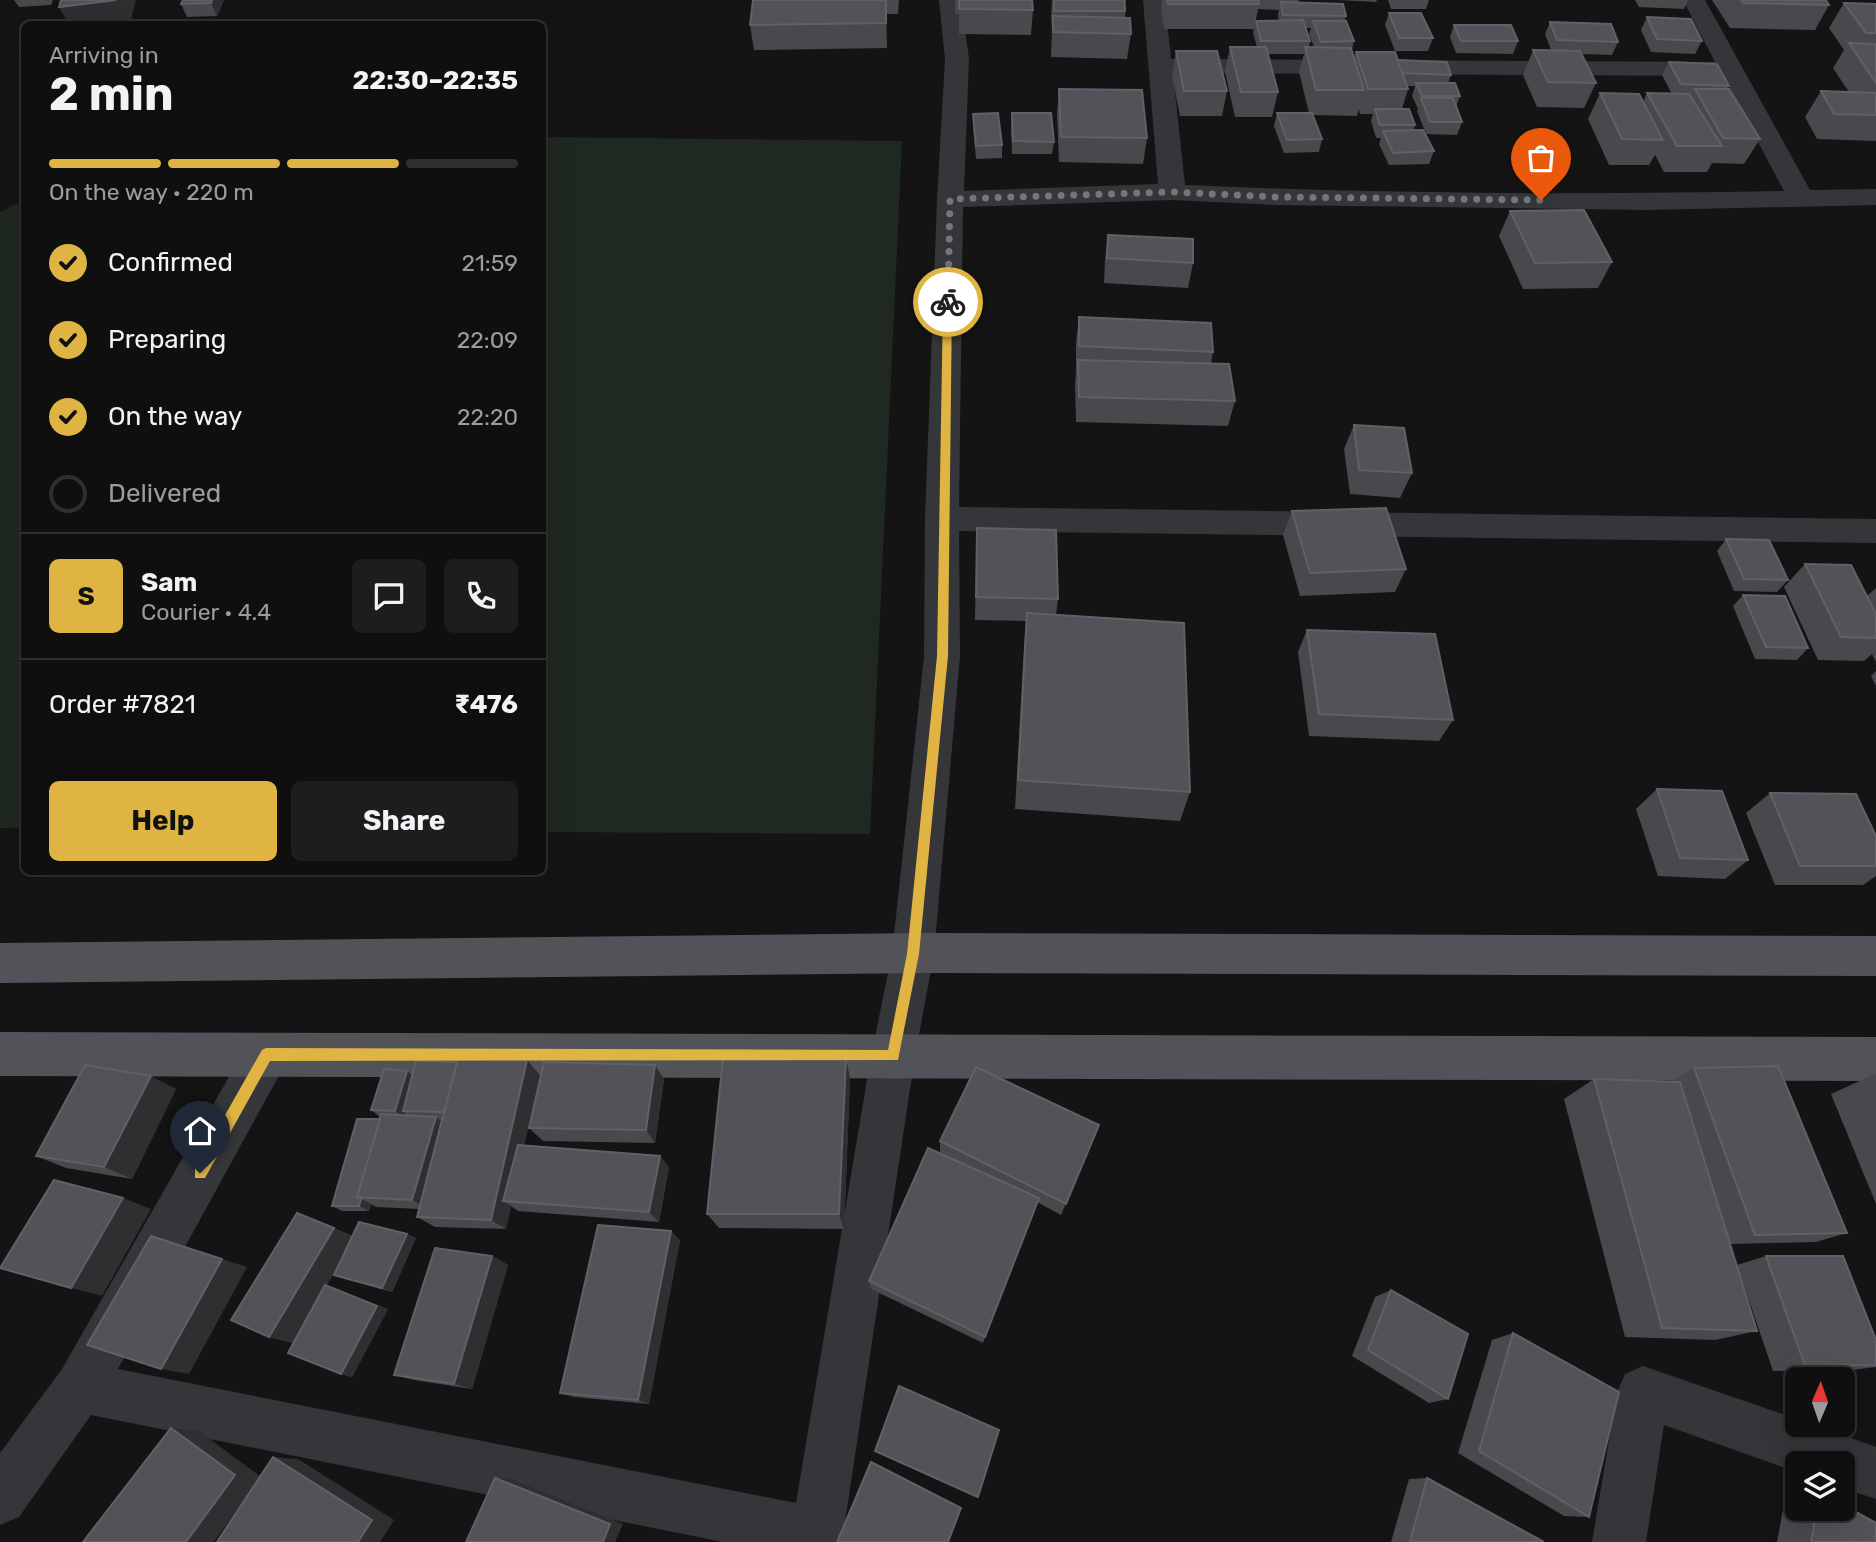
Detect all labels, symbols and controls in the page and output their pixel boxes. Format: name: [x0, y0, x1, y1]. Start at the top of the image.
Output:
text: Arriving in: [49, 41, 159, 69]
text: 22:30–22:35: [352, 65, 518, 96]
text: 2 min: [49, 67, 174, 122]
pin: [1511, 128, 1571, 200]
icon: bag: [1522, 139, 1560, 177]
text: On the way · 220 m: [49, 178, 254, 206]
icon: check: [49, 244, 87, 282]
text: Confirmed: [108, 247, 233, 278]
text: 21:59: [461, 249, 518, 277]
courier: [913, 267, 983, 337]
icon: bike: [929, 283, 967, 321]
icon: check: [49, 321, 87, 359]
text: Preparing: [108, 324, 226, 355]
text: 22:09: [457, 326, 518, 354]
icon: check: [49, 398, 87, 436]
text: On the way: [108, 401, 242, 432]
text: 22:20: [457, 403, 518, 431]
text: Delivered: [108, 478, 221, 509]
button: chat: [352, 559, 426, 633]
button: phone: [444, 559, 518, 633]
text: Sam: [141, 567, 197, 598]
text: S: [77, 581, 95, 612]
text: Courier · 4.4: [141, 598, 271, 626]
text: Order #7821: [49, 689, 196, 720]
text: ₹476: [454, 689, 518, 720]
button: Help: [49, 781, 277, 861]
button: Share: [291, 781, 518, 861]
pin: [170, 1101, 230, 1173]
icon: home: [181, 1112, 219, 1150]
north arrow: [1785, 1367, 1855, 1437]
map controls: [1785, 1367, 1855, 1521]
button: layers: [1785, 1451, 1855, 1521]

